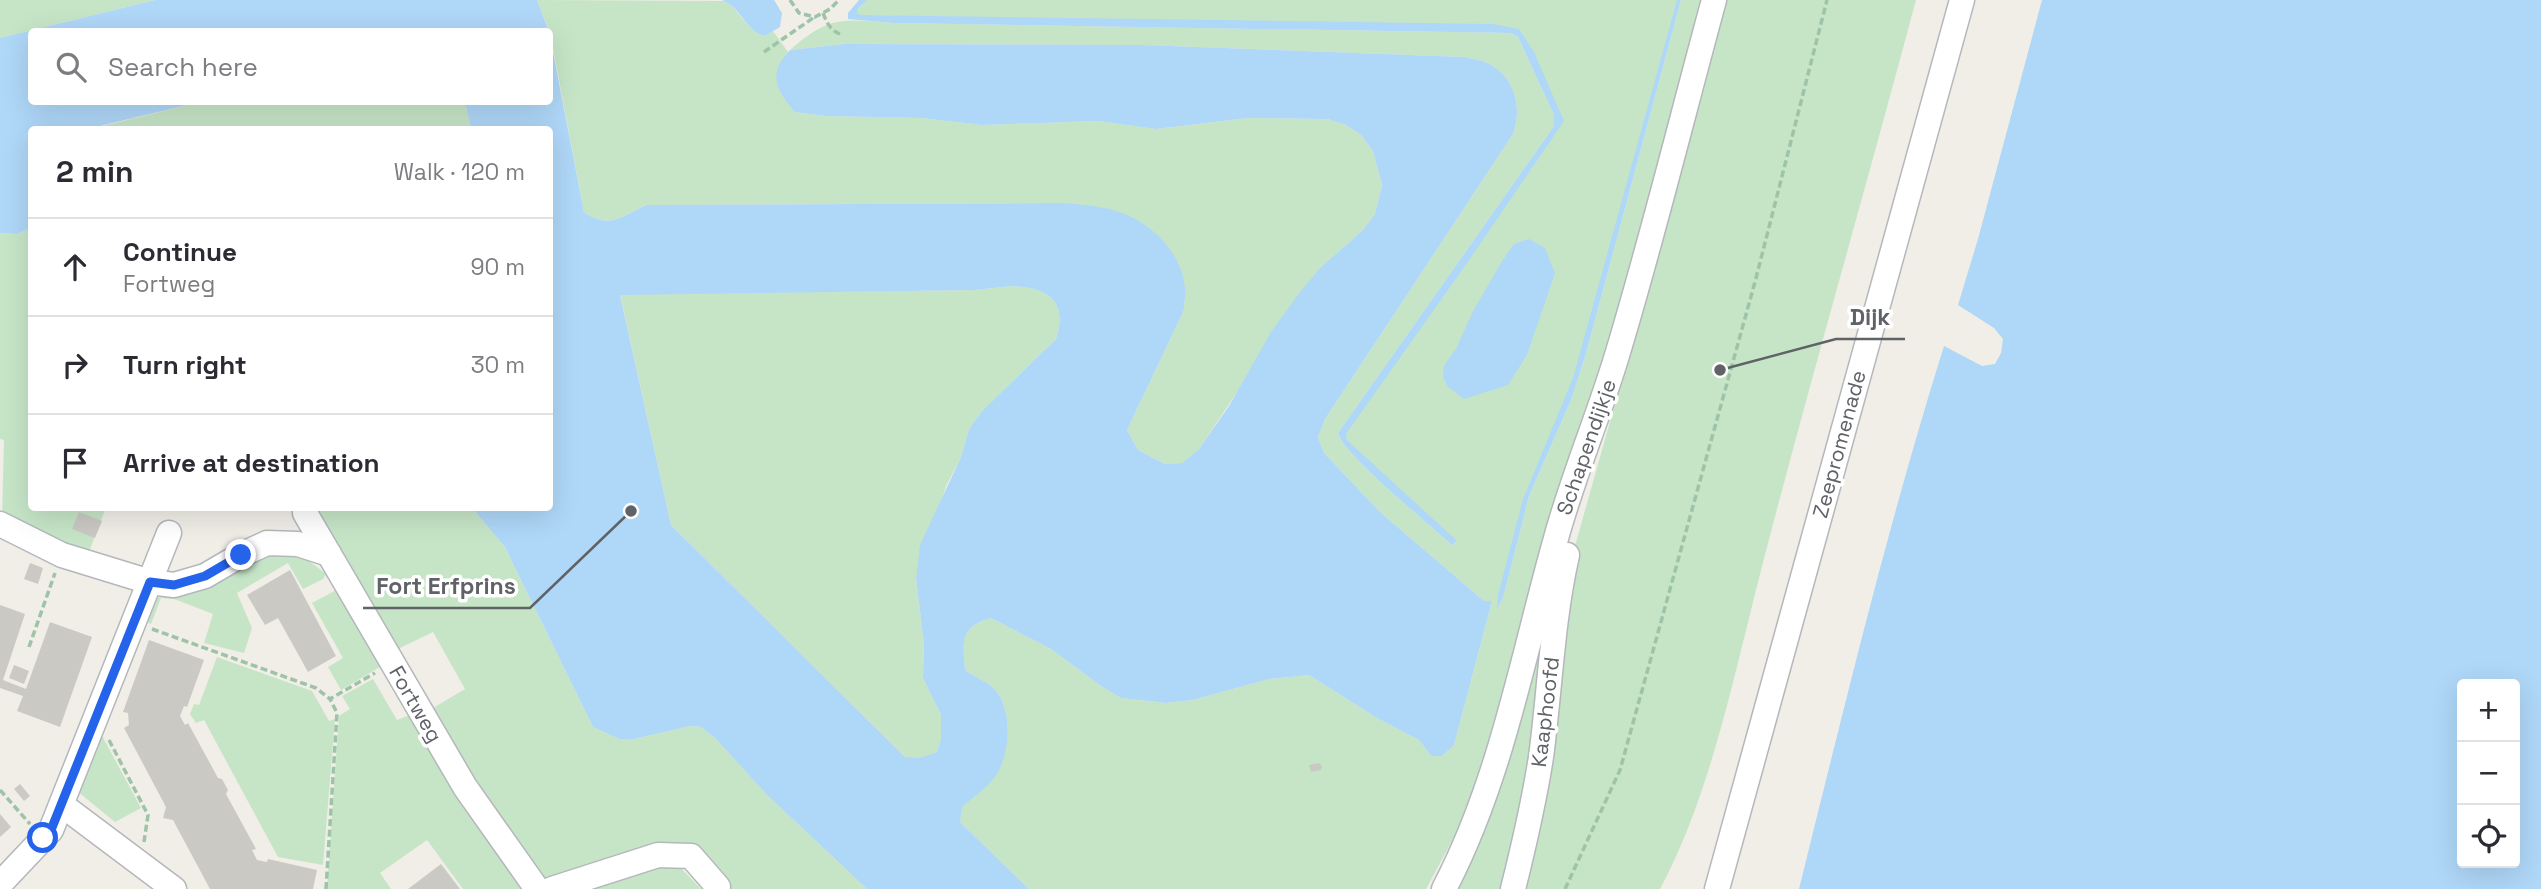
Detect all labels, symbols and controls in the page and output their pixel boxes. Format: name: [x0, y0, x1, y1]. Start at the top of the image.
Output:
search box: [28, 28, 553, 105]
icon: search: [52, 48, 90, 86]
text: Search here: [108, 50, 258, 84]
text: 2 min: [56, 152, 134, 191]
text: Walk · 120 m: [394, 157, 525, 187]
text: Continue: [123, 235, 237, 269]
icon: ahead: [56, 248, 94, 286]
text: 90 m: [470, 252, 525, 282]
text: Fortweg: [123, 269, 215, 299]
callout: Dijk: [1836, 295, 1905, 339]
text: Dijk: [1850, 302, 1890, 332]
icon: right: [56, 346, 94, 384]
text: Turn right: [123, 348, 247, 382]
text: 30 m: [471, 350, 525, 380]
street label: Zeepromenade: [1806, 367, 1872, 521]
street label: Schapendijkje: [1550, 375, 1622, 519]
icon: arrive: [56, 444, 94, 482]
text: Arrive at destination: [123, 446, 380, 480]
route end: [225, 539, 256, 570]
callout: Fort Erfprins: [363, 564, 530, 608]
text: Fort Erfprins: [376, 571, 516, 601]
street label: Kaaphoofd: [1525, 655, 1565, 769]
street label: Fortweg: [383, 661, 449, 747]
map controls: [2457, 679, 2520, 868]
button: +: [2457, 679, 2520, 742]
button: −: [2457, 742, 2520, 805]
button: locate: [2457, 805, 2520, 868]
route start: [27, 822, 58, 853]

